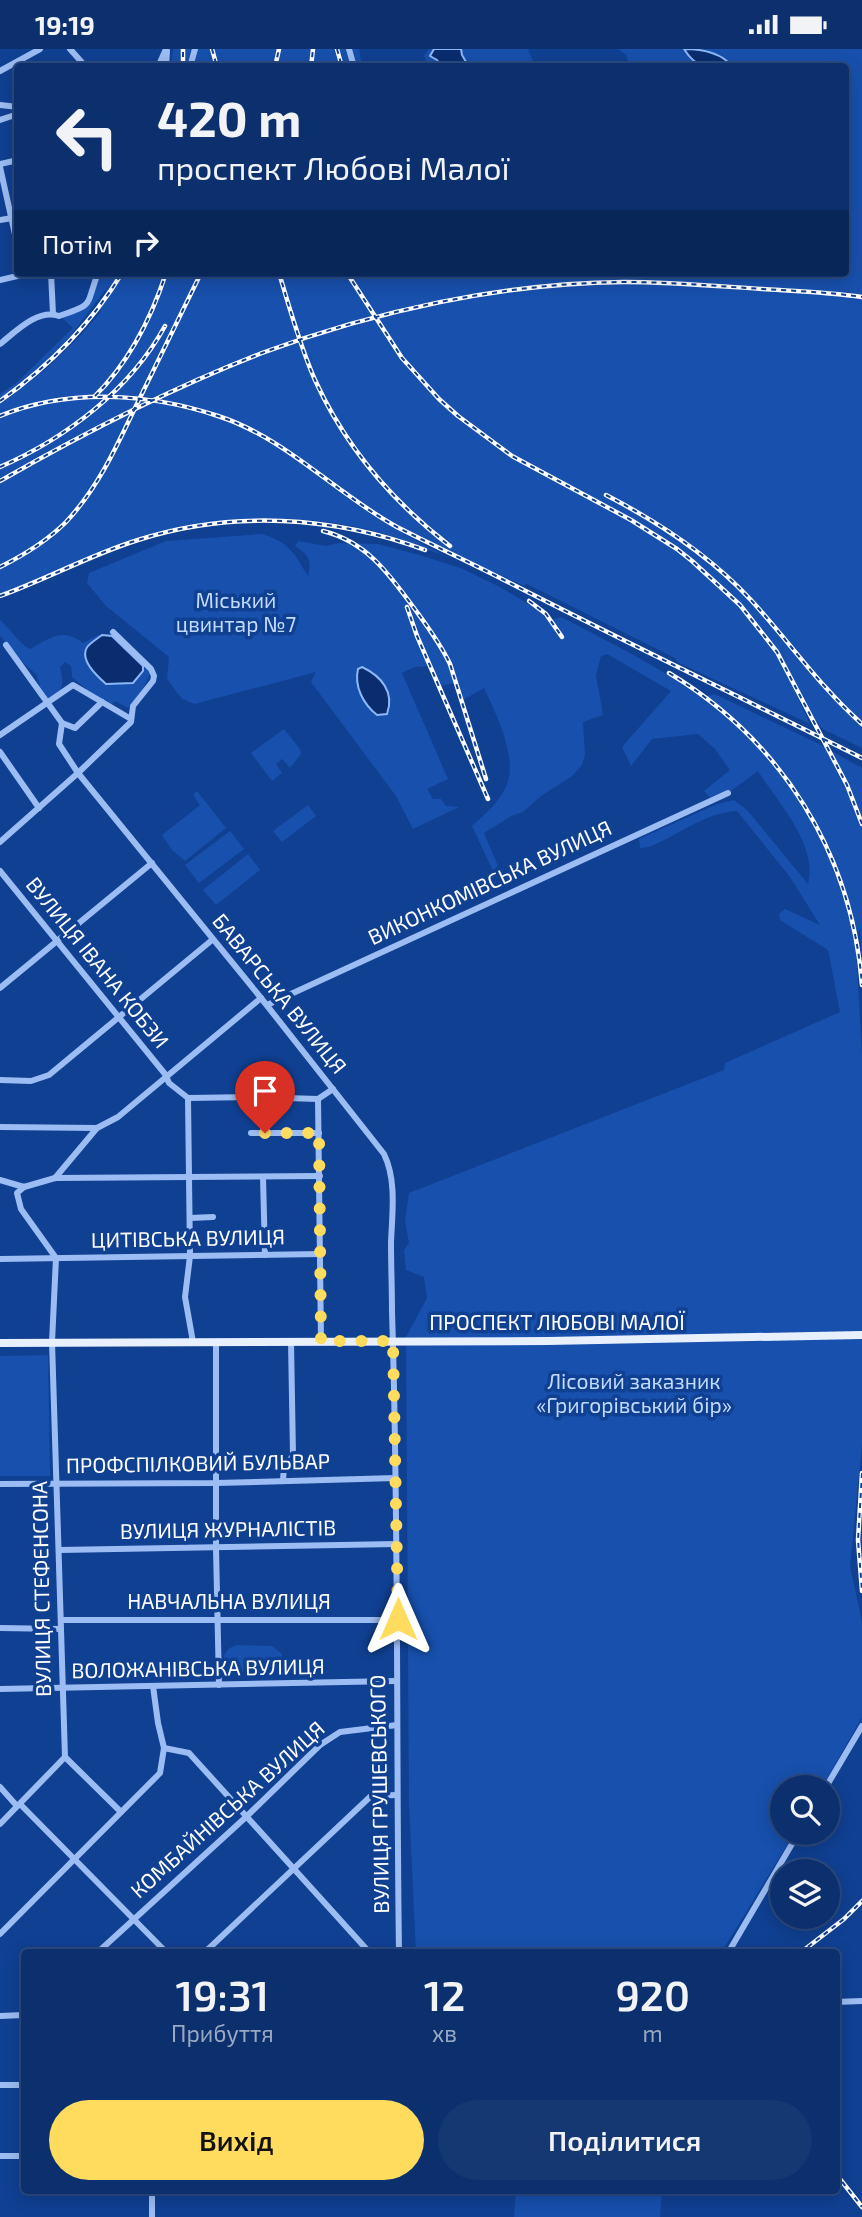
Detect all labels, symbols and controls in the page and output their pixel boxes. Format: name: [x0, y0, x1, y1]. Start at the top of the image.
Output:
text: 19:19: [35, 9, 95, 40]
text: 420 m: [157, 88, 301, 147]
icon: left: [42, 91, 133, 182]
text: проспект Любові Малої: [157, 148, 510, 186]
icon: right: [127, 224, 165, 262]
text: Потім: [42, 228, 113, 259]
park label: Міський цвинтар №7: [176, 587, 297, 636]
street label: ВИКОНКОМІВСЬКА ВУЛИЦЯ: [364, 814, 615, 949]
street label: ВУЛИЦЯ ІВАНА КОБЗИ: [22, 872, 175, 1053]
street label: БАВАРСЬКА ВУЛИЦЯ: [208, 908, 352, 1078]
pin: [235, 1061, 295, 1133]
icon: arrive: [246, 1072, 284, 1110]
street label: ЦИТІВСЬКА ВУЛИЦЯ: [91, 1223, 285, 1252]
street label: ПРОСПЕКТ ЛЮБОВІ МАЛОЇ: [429, 1309, 685, 1334]
park label: Лісовий заказник «Григорівський бір»: [536, 1368, 732, 1417]
street label: ПРОФСПІЛКОВИЙ БУЛЬВАР: [66, 1448, 330, 1477]
street label: ВУЛИЦЯ СТЕФЕНСОНА: [26, 1481, 55, 1697]
street label: ВУЛИЦЯ ЖУРНАЛІСТІВ: [120, 1514, 336, 1543]
position arrow: [361, 1582, 435, 1656]
street label: НАВЧАЛЬНА ВУЛИЦЯ: [127, 1588, 331, 1613]
street label: ВОЛОЖАНІВСЬКА ВУЛИЦЯ: [71, 1653, 325, 1682]
street label: ВУЛИЦЯ ГРУШЕВСЬКОГО: [364, 1674, 393, 1914]
street label: КОМБАЙНІВСЬКА ВУЛИЦЯ: [125, 1715, 329, 1902]
map controls: [770, 1775, 840, 1929]
button: search: [770, 1775, 840, 1845]
button: layers: [770, 1859, 840, 1929]
text: 19:31: [176, 1969, 269, 2019]
text: 12: [424, 1969, 465, 2019]
text: 920: [615, 1969, 690, 2019]
text: Прибуття: [171, 2019, 274, 2047]
text: хв: [432, 2019, 457, 2047]
text: m: [643, 2019, 663, 2047]
button: Вихід: [49, 2100, 424, 2180]
button: Поділитися: [438, 2100, 812, 2180]

